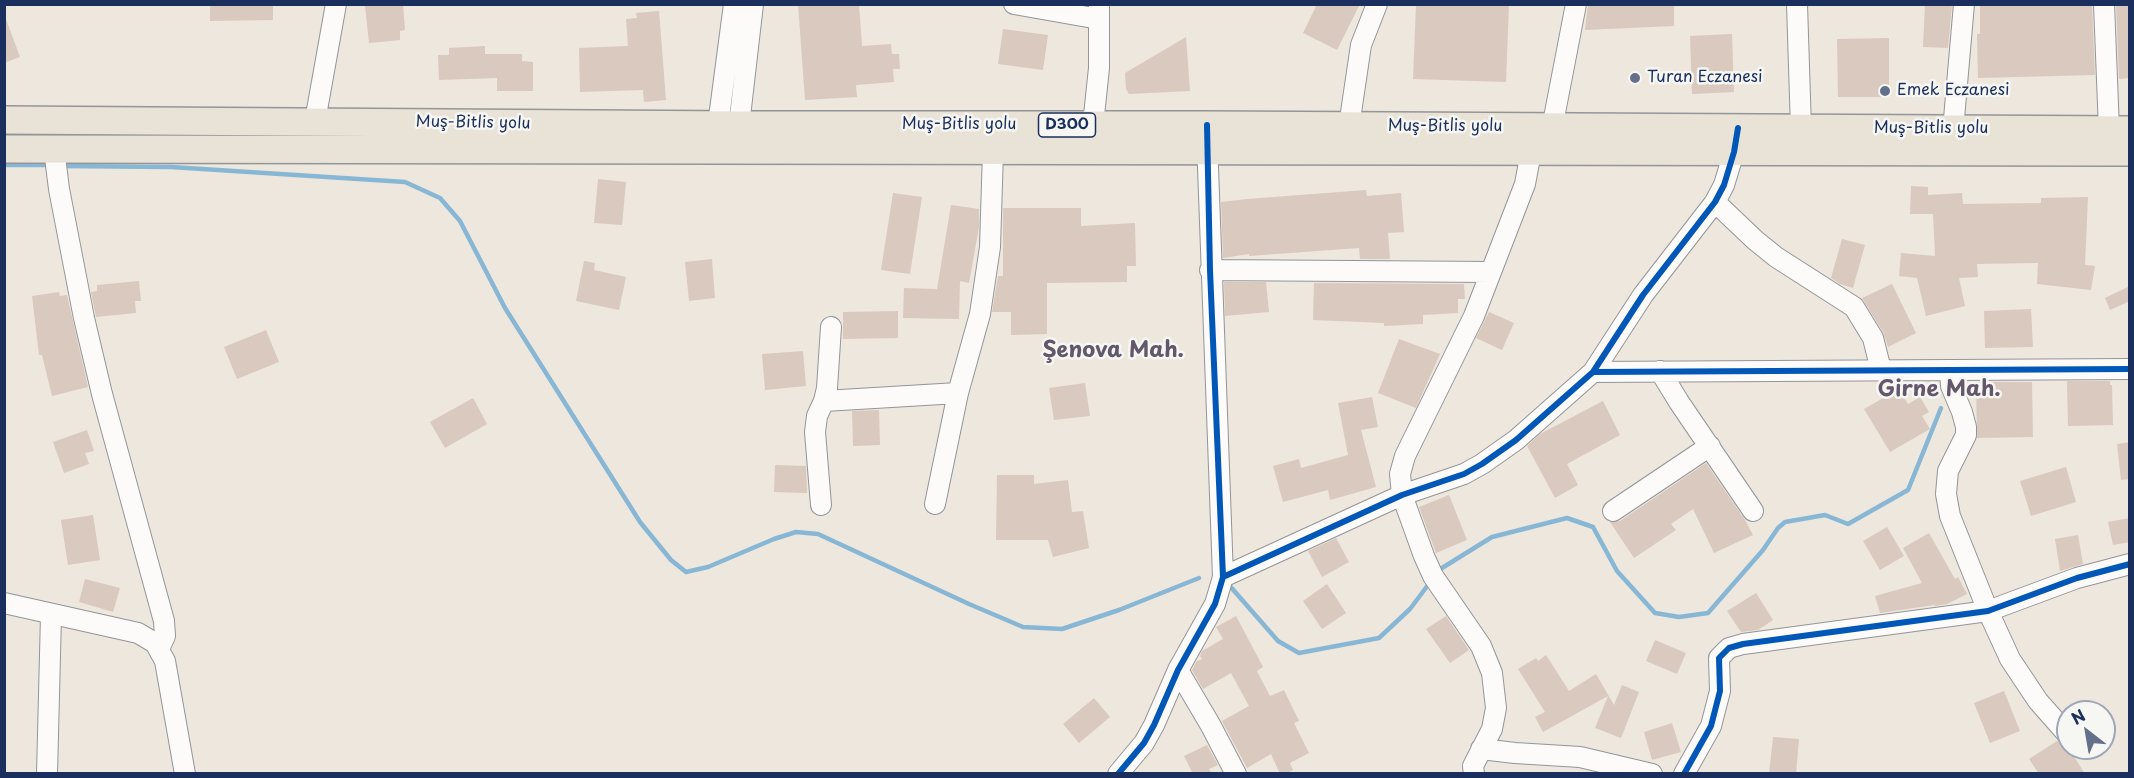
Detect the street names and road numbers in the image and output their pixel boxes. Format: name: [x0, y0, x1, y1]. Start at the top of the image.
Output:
street label: Muş-Bitlis yolu: [416, 112, 530, 134]
road number: D300: [1038, 113, 1096, 137]
street label: Muş-Bitlis yolu: [902, 115, 1016, 135]
street label: Muş-Bitlis yolu: [1388, 117, 1502, 137]
street label: Muş-Bitlis yolu: [1874, 119, 1988, 139]

